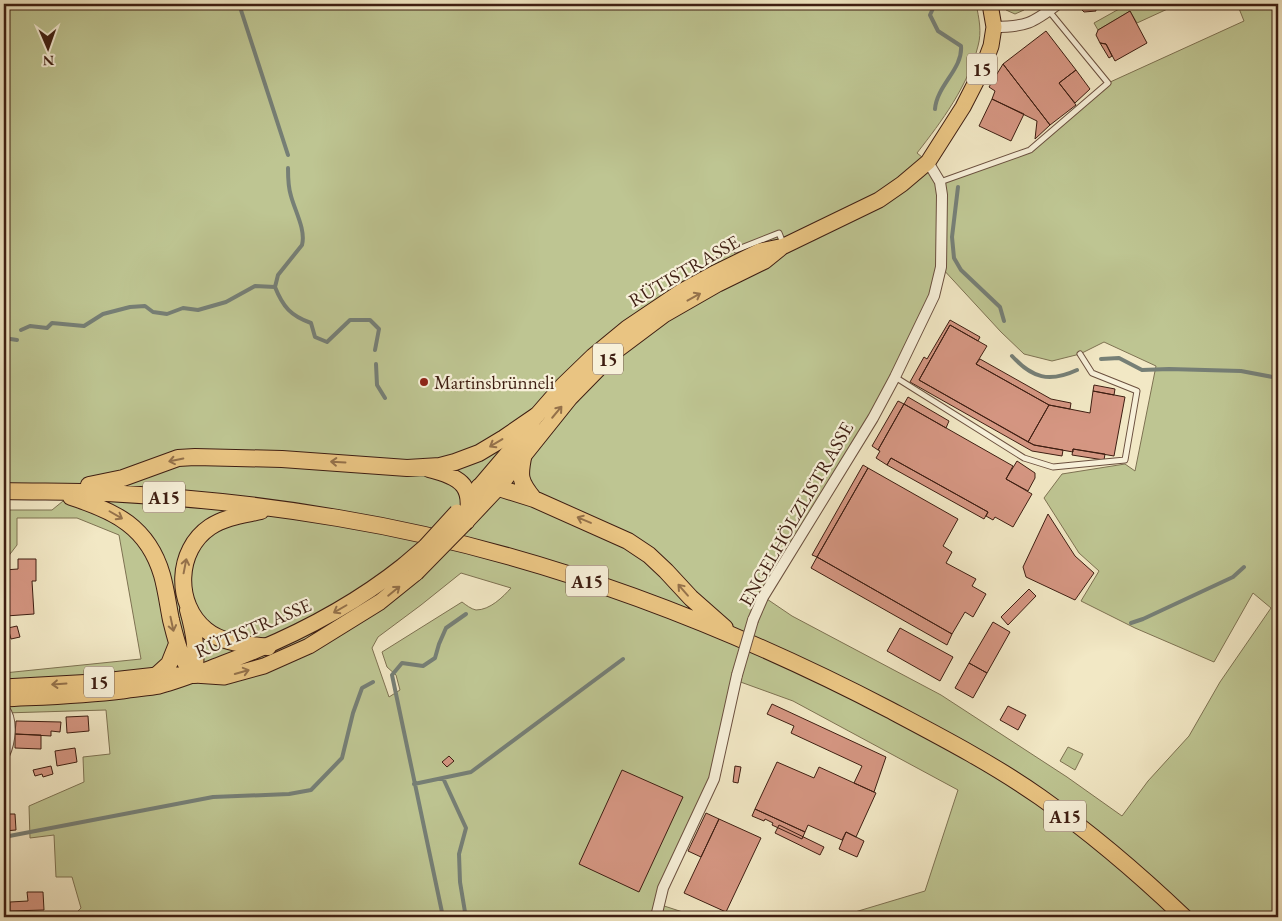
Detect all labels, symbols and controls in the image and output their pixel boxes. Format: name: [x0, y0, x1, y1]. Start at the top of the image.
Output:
north arrow: [22, 22, 72, 72]
text: N: [42, 52, 54, 70]
road number: 15: [967, 54, 997, 85]
street label: RÜTISTRASSE: [624, 229, 744, 313]
one-way arrow: [687, 292, 702, 302]
road number: 15: [593, 344, 623, 374]
place label: Martinsbrünneli: [434, 370, 555, 395]
marker: Martinsbrünneli: [418, 376, 430, 388]
one-way arrow: [552, 406, 563, 419]
street label: ENGELHÖLZLISTRASSE: [733, 417, 859, 611]
one-way arrow: [489, 439, 503, 449]
one-way arrow: [169, 455, 185, 465]
one-way arrow: [330, 458, 346, 467]
road number: A15: [143, 482, 185, 512]
one-way arrow: [109, 511, 123, 521]
one-way arrow: [577, 515, 592, 525]
one-way arrow: [180, 558, 190, 574]
road number: A15: [566, 566, 608, 596]
one-way arrow: [678, 583, 689, 596]
one-way arrow: [387, 586, 400, 597]
street label: RÜTISTRASSE: [191, 592, 315, 664]
one-way arrow: [334, 605, 348, 615]
one-way arrow: [168, 615, 177, 631]
road number: 15: [84, 666, 114, 698]
one-way arrow: [234, 666, 250, 676]
one-way arrow: [51, 680, 67, 689]
road number: A15: [1044, 800, 1086, 831]

